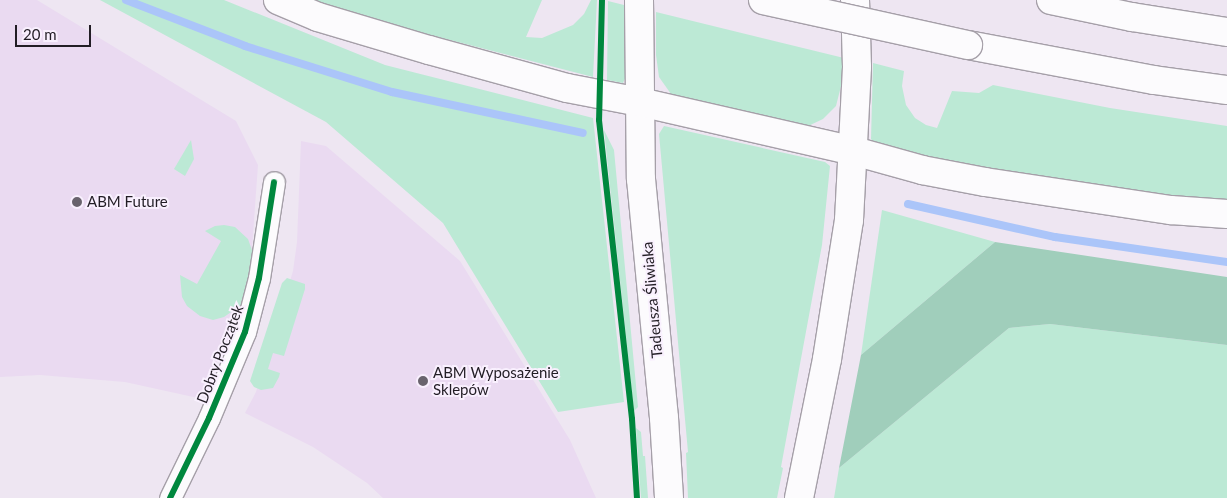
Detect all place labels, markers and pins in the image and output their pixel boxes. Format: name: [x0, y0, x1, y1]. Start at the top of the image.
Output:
place label: ABM Future: [87, 193, 168, 211]
marker: ABM Future: [71, 196, 83, 208]
place label: ABM Wyposażenie Sklepów: [433, 363, 559, 398]
marker: ABM Wyposażenie Sklepów: [417, 375, 429, 387]

